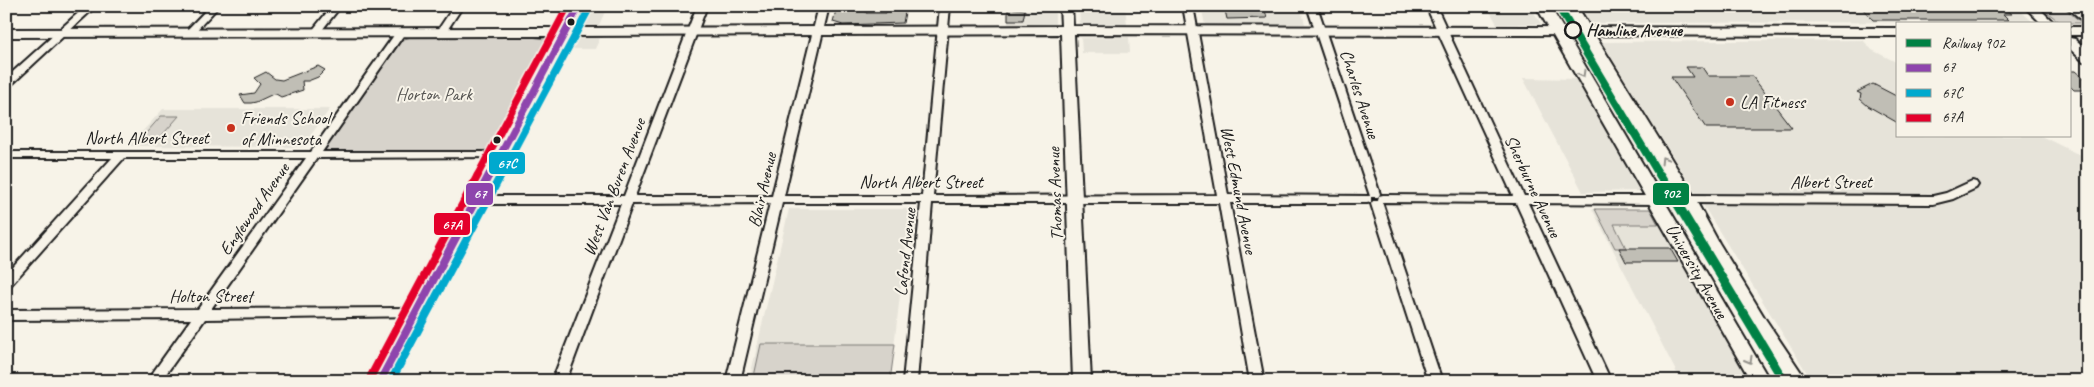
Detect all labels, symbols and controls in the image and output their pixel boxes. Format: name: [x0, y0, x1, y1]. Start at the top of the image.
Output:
unlabelled marker: [566, 17, 576, 27]
place label: Hamline Avenue: [1586, 19, 1684, 41]
marker: Hamline Avenue: [1564, 21, 1582, 39]
legend: [1896, 22, 2072, 138]
text: Railway 902: [1942, 34, 2006, 53]
street label: Charles Avenue: [1335, 47, 1385, 142]
text: 67: [1942, 58, 1957, 77]
one-way arrow: [1575, 68, 1585, 77]
park label: Horton Park: [396, 83, 473, 105]
text: 67C: [1942, 84, 1965, 103]
place label: LA Fitness: [1740, 91, 1807, 113]
marker: LA Fitness: [1724, 96, 1736, 108]
place label: Friends School of Minnesota: [241, 107, 332, 150]
text: 67A: [1942, 108, 1965, 127]
street label: West Van Buren Avenue: [578, 114, 651, 259]
marker: Friends School of Minnesota: [225, 122, 237, 134]
street label: West Edmund Avenue: [1216, 124, 1262, 257]
street label: North Albert Street: [85, 127, 211, 149]
street label: Sherburne Avenue: [1500, 131, 1567, 242]
unlabelled marker: [492, 135, 502, 145]
street label: Thomas Avenue: [1042, 146, 1068, 241]
street label: Blair Avenue: [743, 149, 782, 229]
line badge: 67C: [488, 151, 526, 175]
text: 67C: [497, 155, 519, 172]
one-way arrow: [1661, 156, 1670, 165]
street label: Englewood Avenue: [214, 158, 295, 259]
street label: North Albert Street: [859, 171, 985, 193]
street label: Albert Street: [1790, 171, 1874, 193]
line badge: 67: [465, 182, 494, 206]
line badge: 902: [1652, 182, 1690, 206]
text: 67: [474, 185, 488, 202]
text: 902: [1662, 185, 1682, 202]
street label: Lafond Avenue: [889, 206, 921, 297]
line badge: 67A: [433, 212, 471, 236]
text: 67A: [442, 216, 463, 233]
street label: University Avenue: [1661, 220, 1734, 323]
street label: Holton Street: [169, 285, 256, 307]
one-way arrow: [1743, 355, 1753, 364]

